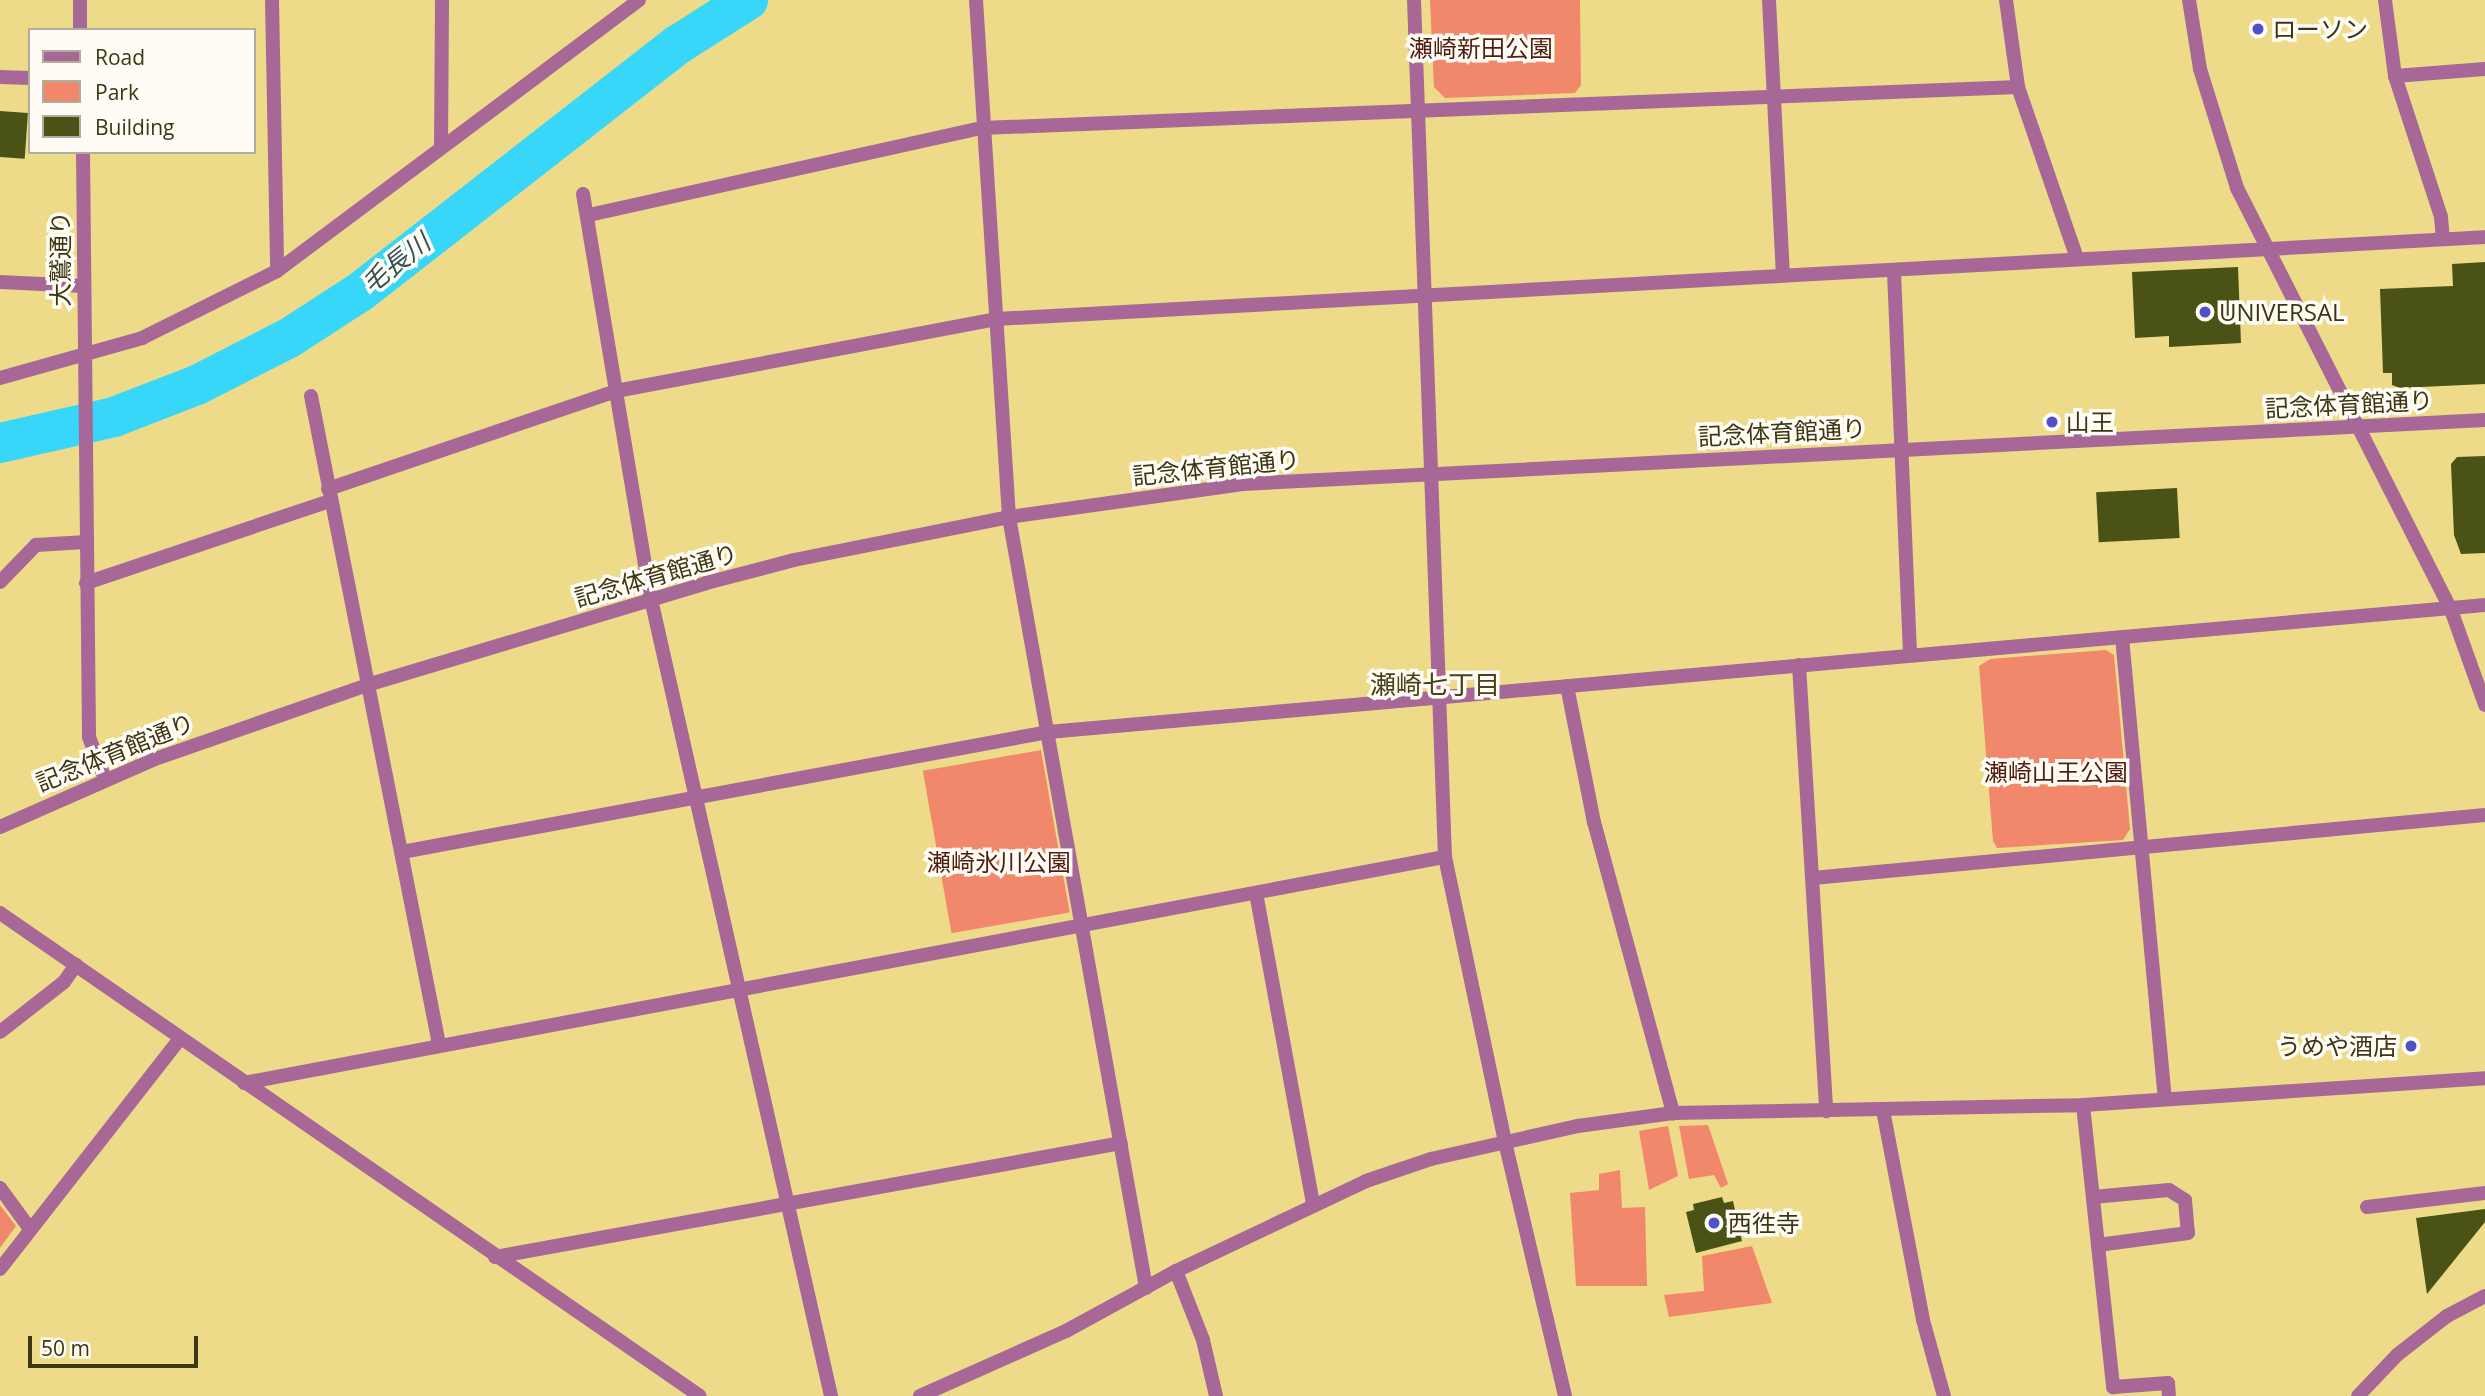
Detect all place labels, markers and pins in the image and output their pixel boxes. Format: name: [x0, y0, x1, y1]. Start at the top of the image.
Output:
place label: ローソン: [2272, 15, 2368, 43]
marker: ローソン: [2250, 21, 2266, 37]
place label: UNIVERSAL: [2219, 298, 2345, 326]
marker: UNIVERSAL: [2197, 304, 2213, 320]
place label: 山王: [2066, 408, 2114, 436]
marker: 山王: [2044, 414, 2060, 430]
place label: うめや酒店: [2277, 1032, 2397, 1060]
marker: うめや酒店: [2403, 1038, 2419, 1054]
place label: 西徃寺: [1728, 1209, 1800, 1237]
marker: 西徃寺: [1706, 1215, 1722, 1231]

